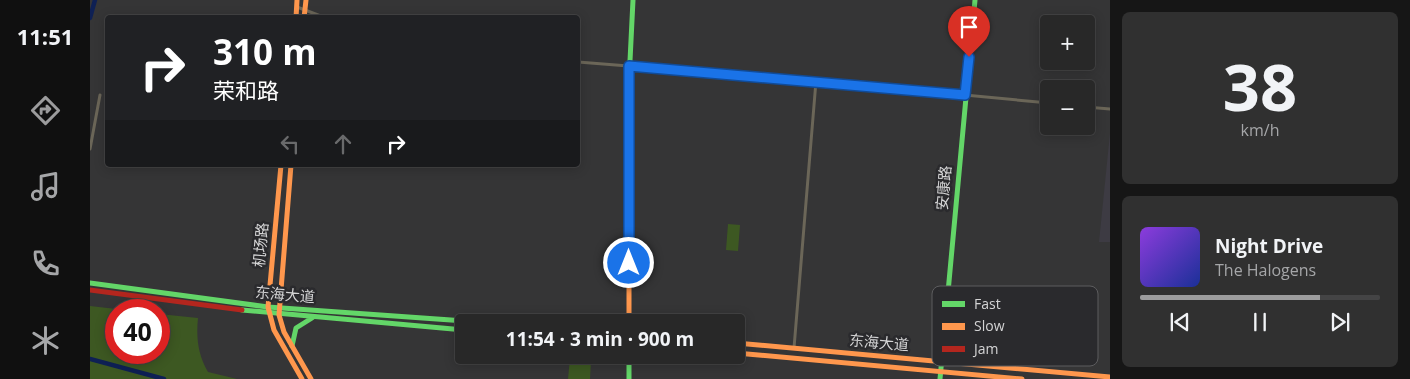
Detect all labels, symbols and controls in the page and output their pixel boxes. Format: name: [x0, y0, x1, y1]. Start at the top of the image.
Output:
pin: [948, 6, 990, 57]
icon: arrive: [955, 13, 983, 41]
map controls: [1040, 15, 1095, 135]
button: +: [1040, 15, 1095, 70]
text: 11:51: [17, 21, 73, 51]
text: 310 m: [213, 28, 317, 75]
icon: right: [130, 35, 195, 100]
text: 38: [1223, 42, 1297, 130]
text: 荣和路: [213, 75, 279, 105]
button: −: [1040, 80, 1095, 135]
icon: directions: [28, 93, 63, 128]
text: km/h: [1241, 119, 1279, 141]
icon: left: [276, 130, 304, 158]
icon: ahead: [329, 130, 357, 158]
icon: right: [382, 130, 410, 158]
street label: 安康路: [931, 165, 955, 211]
icon: music: [28, 169, 63, 204]
street label: 机场路: [248, 222, 272, 268]
text: Night Drive: [1215, 233, 1323, 259]
position arrow: [602, 236, 654, 288]
icon: phone: [28, 246, 63, 281]
text: The Halogens: [1215, 259, 1316, 281]
street label: 东海大道: [254, 281, 316, 307]
legend: [932, 286, 1098, 366]
text: Fast: [974, 294, 1001, 313]
speed limit sign: 40: [105, 299, 170, 364]
icon: previous: [1166, 308, 1194, 336]
icon: pause: [1246, 308, 1274, 336]
icon: next: [1326, 308, 1354, 336]
text: Slow: [974, 316, 1005, 335]
icon: climate: [28, 323, 63, 358]
text: 11:54 · 3 min · 900 m: [506, 326, 694, 352]
street label: 东海大道: [848, 329, 910, 355]
text: Jam: [972, 339, 999, 358]

